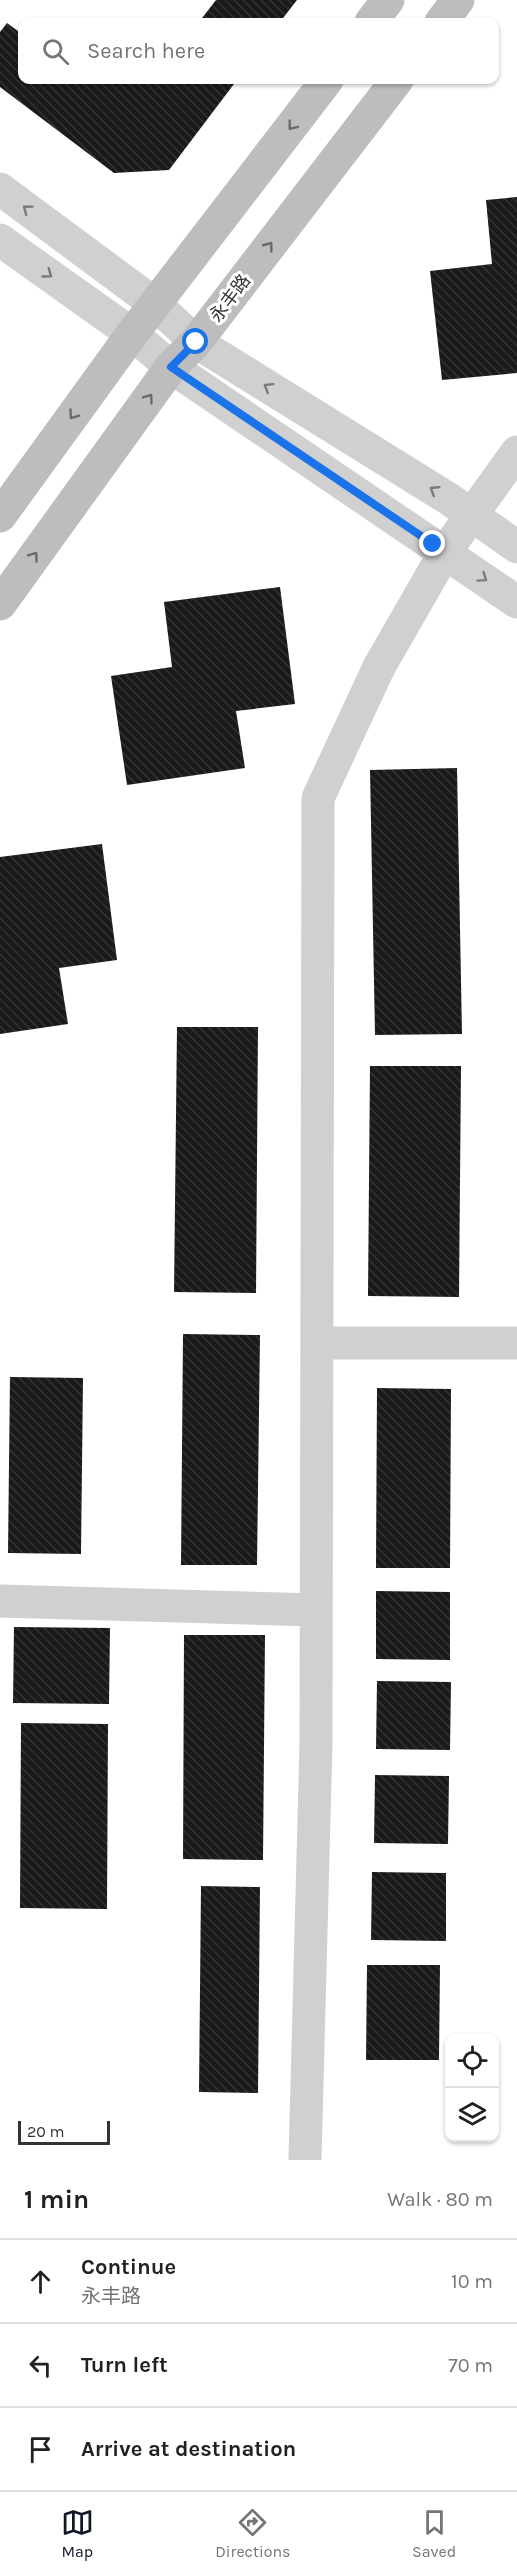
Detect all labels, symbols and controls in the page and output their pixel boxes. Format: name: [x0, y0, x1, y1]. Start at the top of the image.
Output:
search box: [18, 18, 499, 84]
icon: search: [39, 35, 72, 68]
text: Search here: [87, 38, 205, 64]
one-way arrow: [288, 119, 299, 130]
one-way arrow: [23, 206, 34, 217]
one-way arrow: [262, 241, 273, 252]
one-way arrow: [41, 267, 52, 278]
street label: 永丰路: [205, 270, 255, 326]
route start: [182, 328, 208, 354]
one-way arrow: [264, 383, 275, 394]
one-way arrow: [141, 394, 152, 405]
one-way arrow: [69, 409, 80, 420]
one-way arrow: [430, 486, 440, 498]
route end: [419, 530, 445, 556]
one-way arrow: [27, 552, 38, 563]
one-way arrow: [476, 571, 487, 582]
map controls: [445, 2034, 499, 2142]
button: locate: [445, 2034, 499, 2088]
button: layers: [445, 2088, 499, 2142]
scale bar: [18, 2118, 110, 2146]
text: 20 m: [27, 2122, 65, 2141]
text: 1 min: [24, 2184, 89, 2215]
text: Walk · 80 m: [387, 2188, 493, 2211]
text: Continue: [81, 2254, 176, 2280]
icon: ahead: [24, 2265, 57, 2298]
text: 10 m: [451, 2270, 493, 2293]
text: 永丰路: [81, 2285, 141, 2308]
icon: left: [24, 2349, 57, 2382]
text: Turn left: [81, 2352, 168, 2378]
text: 70 m: [448, 2354, 493, 2377]
icon: arrive: [24, 2433, 57, 2466]
text: Arrive at destination: [81, 2436, 296, 2462]
tab: Map: [61, 2506, 94, 2561]
tab: Directions: [215, 2506, 290, 2561]
tab: Saved: [412, 2506, 456, 2561]

